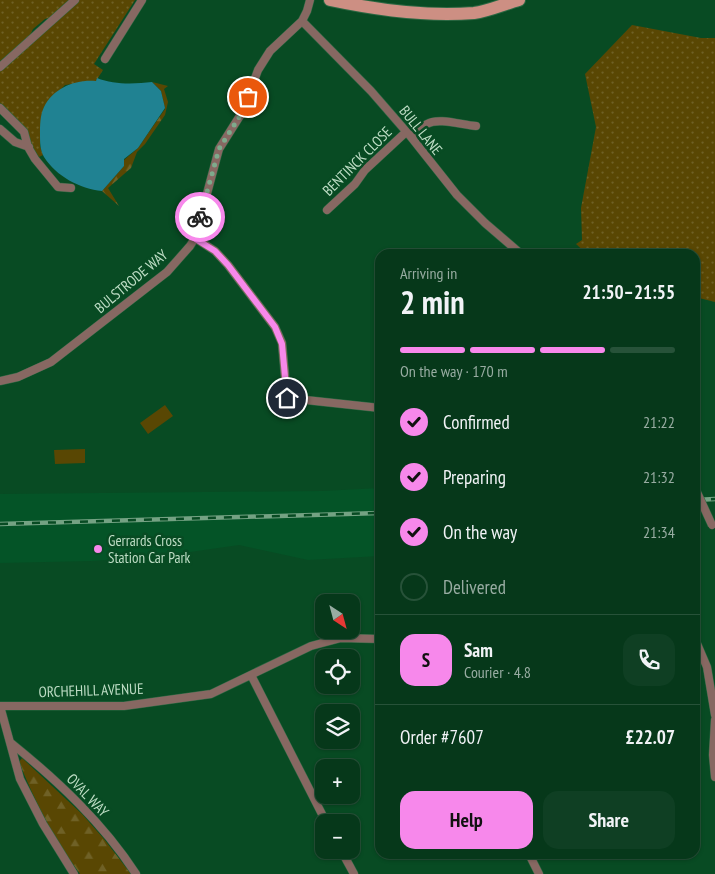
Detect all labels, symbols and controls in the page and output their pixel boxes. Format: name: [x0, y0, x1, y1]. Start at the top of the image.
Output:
pin: [227, 76, 269, 118]
icon: bag: [234, 83, 262, 111]
street label: BULL LANE: [395, 102, 447, 158]
street label: BENTINCK CLOSE: [318, 122, 396, 200]
courier: [175, 192, 225, 242]
icon: bike: [186, 203, 214, 231]
street label: BULSTRODE WAY: [91, 245, 171, 317]
text: Arriving in: [400, 263, 457, 283]
text: 21:50–21:55: [582, 280, 675, 304]
text: 2 min: [400, 281, 465, 323]
text: On the way · 170 m: [400, 361, 508, 381]
pin: [266, 377, 308, 419]
icon: home: [273, 384, 301, 412]
icon: check: [400, 408, 428, 436]
text: Confirmed: [443, 410, 510, 434]
text: 21:22: [643, 412, 675, 432]
icon: check: [400, 463, 428, 491]
text: Preparing: [443, 465, 506, 489]
text: 21:32: [643, 467, 675, 487]
icon: check: [400, 518, 428, 546]
text: On the way: [443, 520, 517, 544]
text: 21:34: [643, 522, 675, 542]
place label: Gerrards Cross Station Car Park: [108, 531, 191, 567]
marker: Gerrards Cross Station Car Park: [92, 543, 104, 555]
text: Delivered: [443, 575, 506, 599]
north arrow: [315, 594, 360, 639]
map controls: [315, 594, 360, 859]
button: phone: [623, 634, 675, 686]
text: Sam: [464, 638, 493, 662]
text: S: [422, 648, 430, 672]
button: locate: [315, 649, 360, 694]
text: Courier · 4.8: [464, 662, 531, 682]
street label: ORCHEHILL AVENUE: [38, 679, 144, 701]
button: layers: [315, 704, 360, 749]
text: Order #7607: [400, 725, 484, 749]
text: £22.07: [626, 725, 675, 749]
button: +: [315, 759, 360, 804]
street label: OVAL WAY: [63, 769, 113, 821]
button: Help: [400, 791, 533, 849]
button: Share: [543, 791, 675, 849]
button: −: [315, 814, 360, 859]

